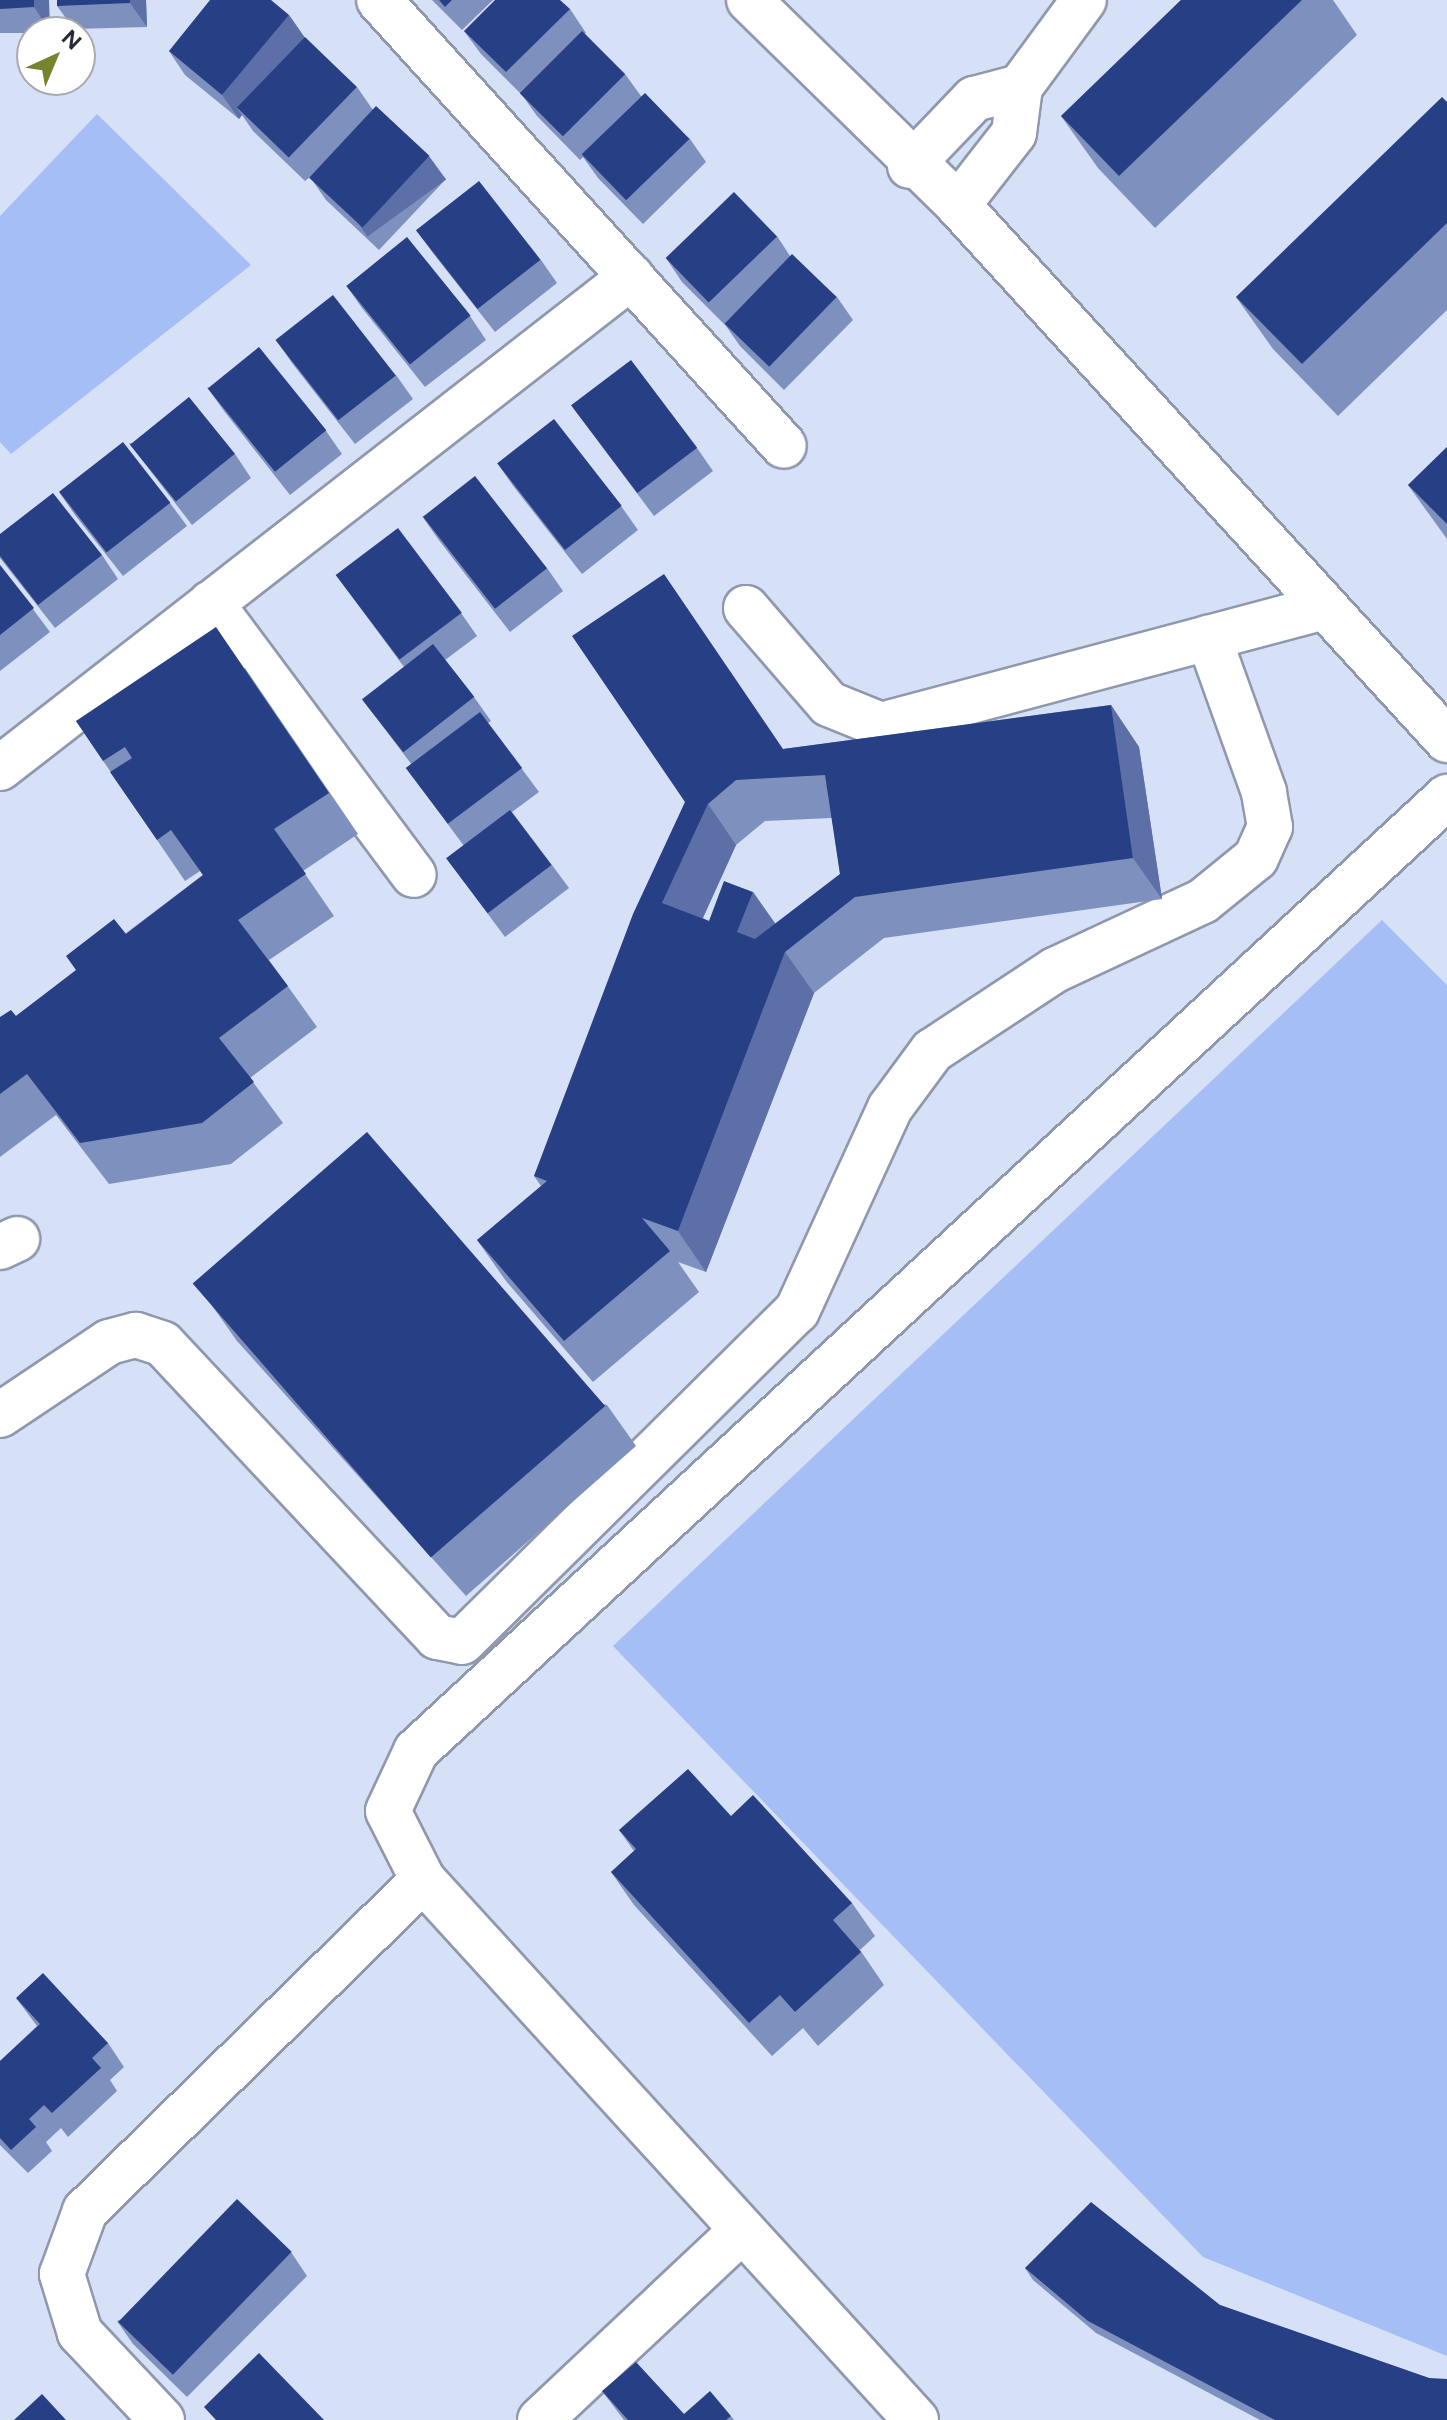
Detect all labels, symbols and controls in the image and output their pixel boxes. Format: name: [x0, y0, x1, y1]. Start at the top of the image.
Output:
north arrow: [16, 16, 96, 96]
text: N: [56, 24, 87, 55]

